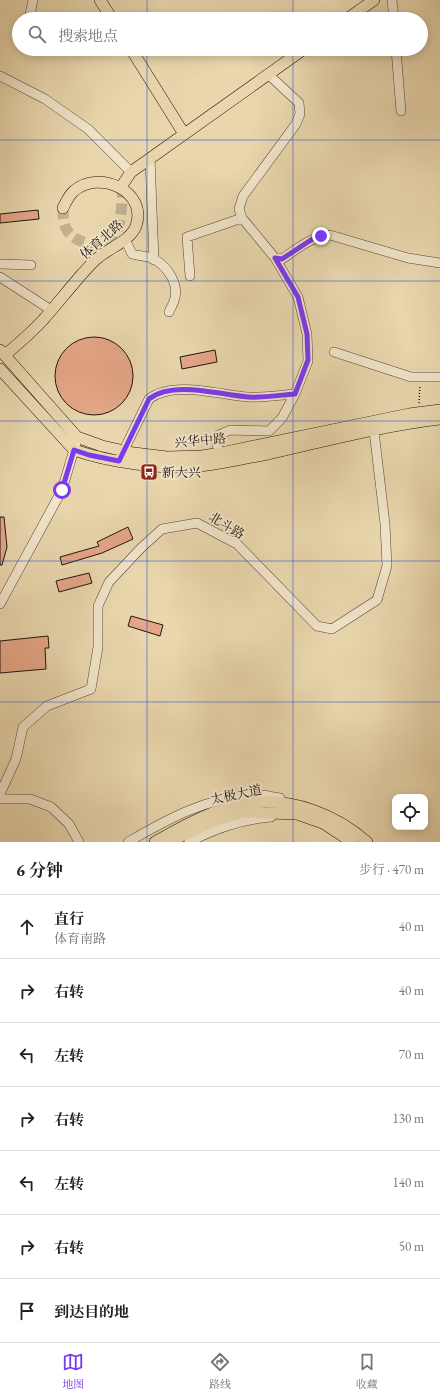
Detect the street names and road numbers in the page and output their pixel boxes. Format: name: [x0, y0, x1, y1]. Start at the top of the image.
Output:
street label: 体育北路: [76, 216, 127, 263]
street label: 兴华中路: [173, 430, 227, 451]
street label: 北斗路: [206, 508, 248, 543]
street label: 太极大道: [209, 781, 263, 808]

